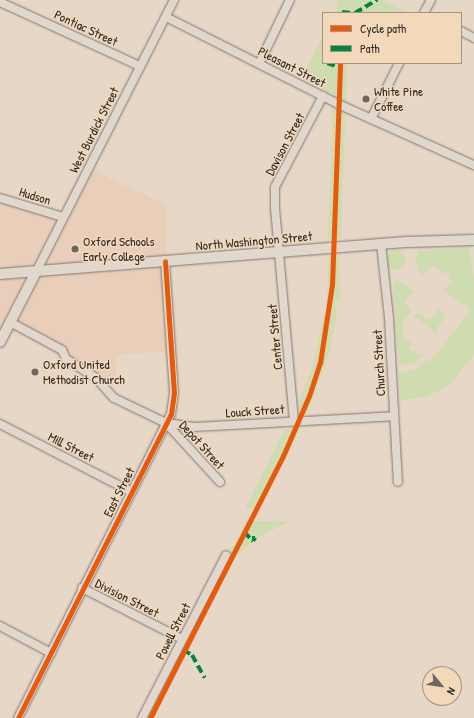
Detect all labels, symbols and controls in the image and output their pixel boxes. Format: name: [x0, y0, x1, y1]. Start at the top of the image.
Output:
street label: Pontiac Street: [52, 7, 120, 49]
legend: [322, 12, 462, 64]
text: Cycle path: [360, 20, 406, 37]
text: Path: [360, 40, 380, 57]
street label: Pleasant Street: [256, 43, 328, 91]
place label: White Pine Coffee: [374, 84, 423, 115]
street label: West Burdick Street: [66, 85, 122, 175]
marker: White Pine Coffee: [361, 94, 371, 104]
street label: Davison Street: [262, 110, 308, 178]
street label: Hudson: [17, 184, 53, 208]
street label: North Washington Street: [195, 228, 313, 254]
place label: Oxford Schools Early College: [83, 234, 154, 265]
marker: Oxford Schools Early College: [70, 244, 80, 254]
street label: Center Street: [264, 303, 286, 371]
street label: Church Street: [369, 329, 389, 397]
place label: Oxford United Methodist Church: [43, 357, 125, 388]
marker: Oxford United Methodist Church: [30, 367, 40, 377]
street label: Louck Street: [225, 401, 285, 421]
street label: Depot Street: [176, 418, 228, 472]
street label: Mill Street: [45, 429, 97, 465]
street label: East Street: [100, 465, 138, 519]
street label: Division Street: [93, 575, 161, 621]
street label: Powell Street: [152, 600, 194, 662]
north arrow: [422, 666, 462, 706]
text: N: [444, 685, 459, 697]

